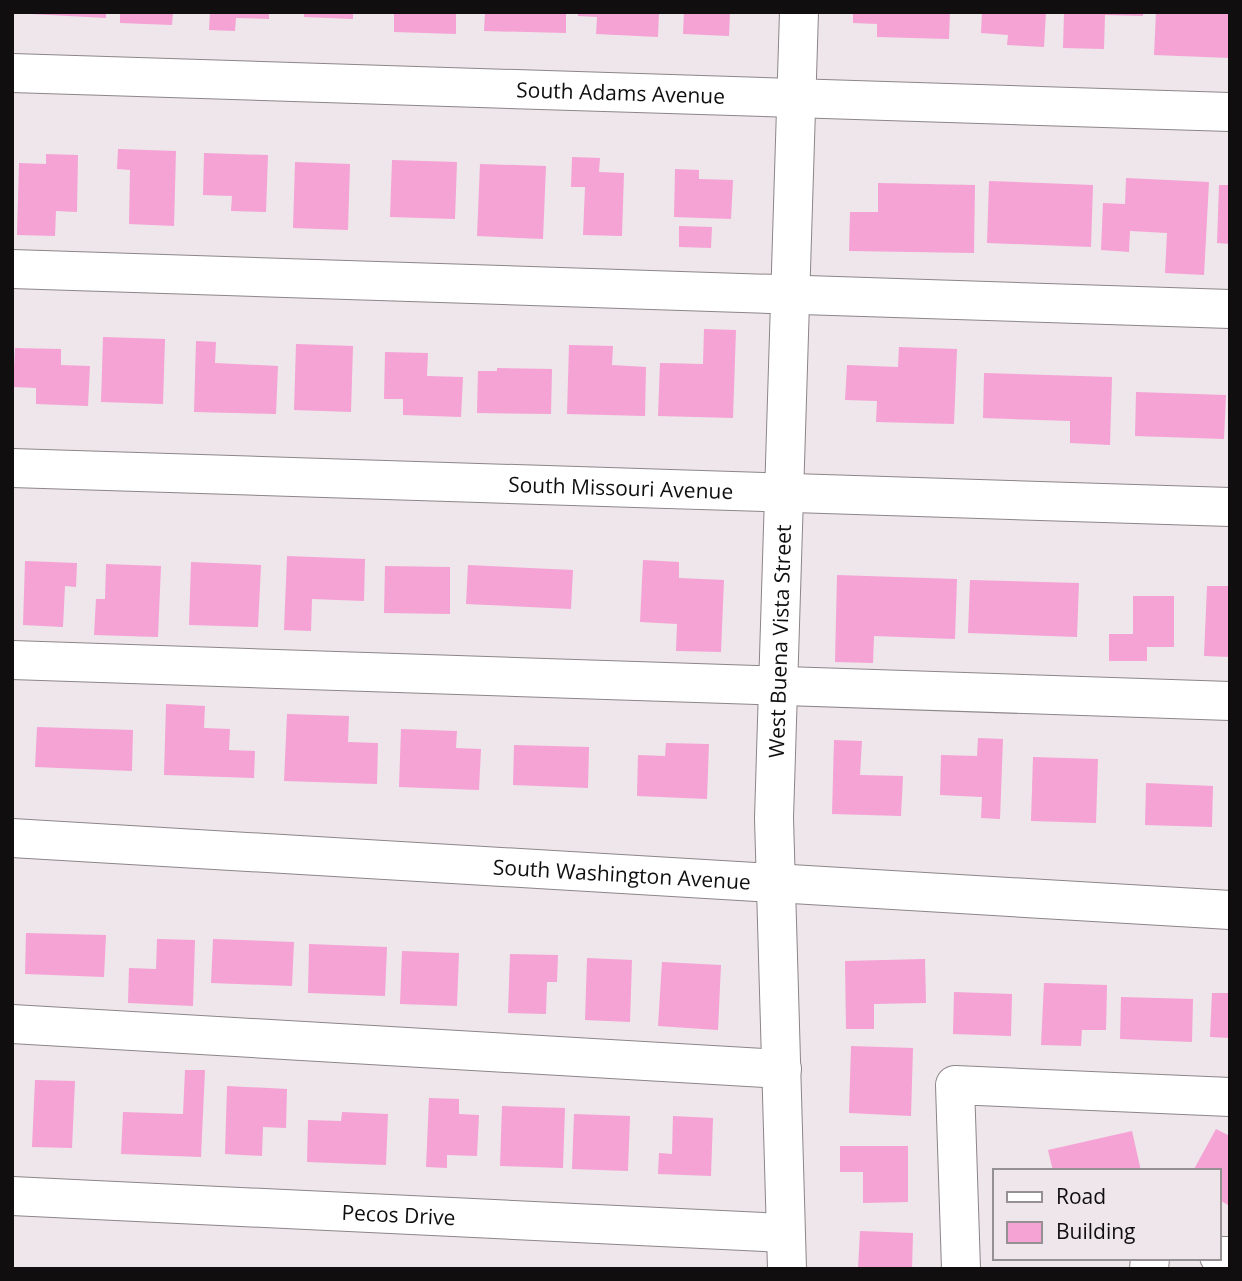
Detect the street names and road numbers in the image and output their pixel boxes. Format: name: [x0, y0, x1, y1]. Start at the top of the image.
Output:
street label: South Adams Avenue: [516, 75, 725, 110]
street label: South Missouri Avenue: [508, 470, 734, 505]
street label: West Buena Vista Street: [762, 524, 797, 758]
street label: South Washington Avenue: [492, 852, 752, 896]
street label: Pecos Drive: [341, 1198, 456, 1231]

